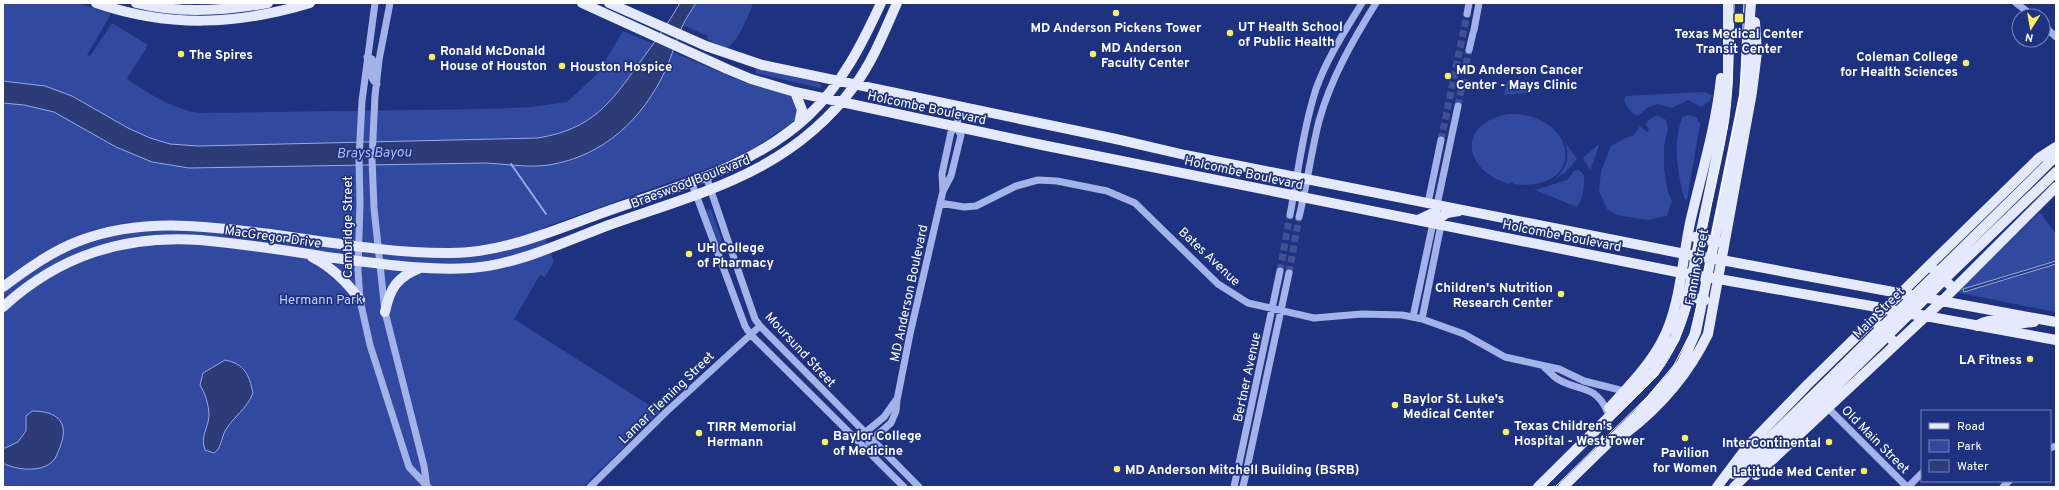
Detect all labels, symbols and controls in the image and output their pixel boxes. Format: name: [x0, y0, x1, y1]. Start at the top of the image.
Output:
marker: MD Anderson Pickens Tower: [1111, 8, 1121, 18]
north arrow: [2011, 8, 2051, 48]
marker: Texas Medical Center Transit Center: [1733, 12, 1745, 24]
place label: UT Health School of Public Health: [1238, 20, 1343, 51]
place label: MD Anderson Pickens Tower: [1030, 21, 1202, 37]
place label: Texas Medical Center Transit Center: [1674, 27, 1804, 58]
marker: UT Health School of Public Health: [1225, 28, 1235, 38]
text: N: [2024, 29, 2034, 44]
place label: MD Anderson Faculty Center: [1101, 41, 1190, 72]
place label: Ronald McDonald House of Houston: [440, 44, 547, 75]
place label: The Spires: [189, 48, 253, 64]
marker: The Spires: [176, 49, 186, 59]
marker: MD Anderson Faculty Center: [1088, 49, 1098, 59]
place label: Coleman College for Health Sciences: [1840, 50, 1958, 81]
marker: Ronald McDonald House of Houston: [427, 52, 437, 62]
marker: Coleman College for Health Sciences: [1961, 58, 1971, 68]
place label: Houston Hospice: [570, 60, 672, 76]
marker: Houston Hospice: [557, 61, 567, 71]
place label: MD Anderson Cancer Center - Mays Clinic: [1456, 63, 1584, 94]
marker: MD Anderson Cancer Center - Mays Clinic: [1443, 71, 1453, 81]
street label: Holcombe Boulevard: [866, 89, 987, 129]
water label: Brays Bayou: [336, 144, 412, 163]
street label: Braeswood Boulevard: [629, 153, 753, 213]
street label: Holcombe Boulevard: [1183, 154, 1304, 194]
street label: Cambridge Street: [341, 176, 357, 278]
street label: Holcombe Boulevard: [1501, 218, 1623, 256]
street label: MacGregor Drive: [223, 223, 322, 253]
street label: MD Anderson Boulevard: [888, 223, 932, 363]
street label: Bates Avenue: [1174, 225, 1243, 290]
street label: Fannin Street: [1683, 228, 1713, 307]
place label: UH College of Pharmacy: [697, 241, 774, 272]
marker: UH College of Pharmacy: [684, 249, 694, 259]
place label: Children's Nutrition Research Center: [1435, 281, 1554, 312]
street label: Main Street: [1850, 284, 1909, 343]
marker: Children's Nutrition Research Center: [1556, 289, 1566, 299]
park label: Hermann Park: [279, 293, 363, 309]
street label: Moursund Street: [761, 309, 839, 391]
street label: Bertner Avenue: [1231, 331, 1265, 424]
street label: Lamar Fleming Street: [616, 349, 718, 448]
place label: LA Fitness: [1959, 353, 2022, 369]
marker: LA Fitness: [2025, 354, 2035, 364]
place label: Baylor St. Luke's Medical Center: [1403, 392, 1504, 423]
marker: Baylor St. Luke's Medical Center: [1390, 400, 1400, 410]
street label: Old Main Street: [1837, 403, 1912, 478]
legend: [1921, 410, 2051, 482]
place label: Texas Children's Hospital - West Tower: [1514, 419, 1645, 450]
text: Road: [1957, 419, 1985, 435]
place label: TIRR Memorial Hermann: [707, 420, 796, 451]
marker: Texas Children's Hospital - West Tower: [1501, 427, 1511, 437]
marker: TIRR Memorial Hermann: [694, 428, 704, 438]
place label: Baylor College of Medicine: [833, 429, 922, 460]
marker: Pavilion for Women: [1680, 433, 1690, 443]
place label: InterContinental: [1722, 436, 1821, 452]
marker: Baylor College of Medicine: [820, 437, 830, 447]
marker: InterContinental: [1824, 437, 1834, 447]
text: Park: [1957, 439, 1982, 455]
place label: Pavilion for Women: [1653, 446, 1717, 477]
text: Water: [1957, 459, 1989, 475]
place label: MD Anderson Mitchell Building (BSRB): [1125, 463, 1359, 479]
marker: MD Anderson Mitchell Building (BSRB): [1112, 464, 1122, 474]
place label: Latitude Med Center: [1733, 465, 1857, 481]
marker: Latitude Med Center: [1859, 466, 1869, 476]

